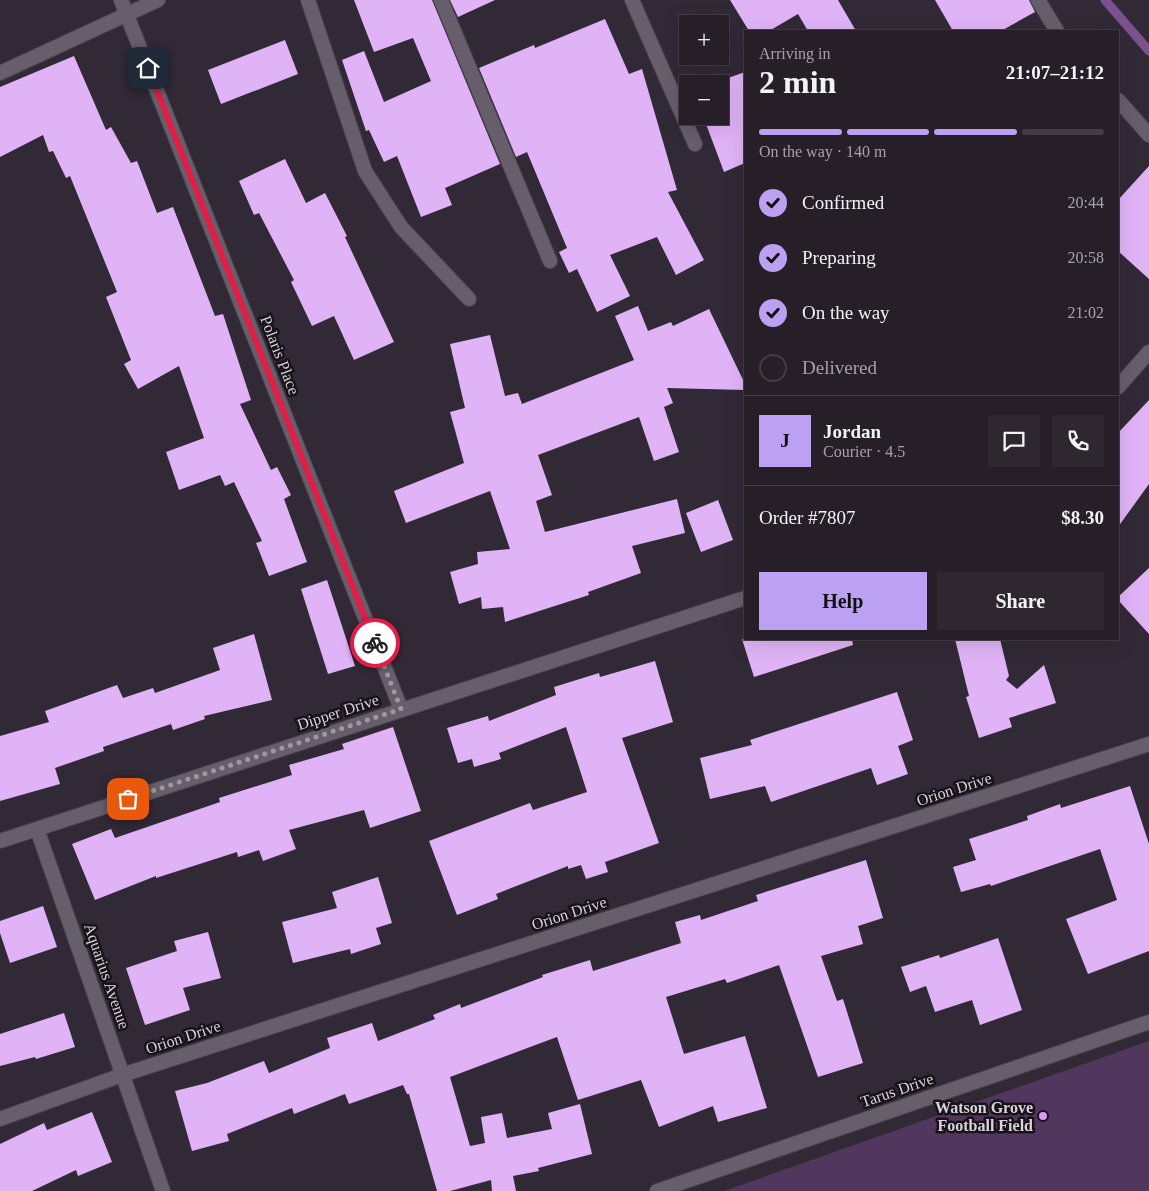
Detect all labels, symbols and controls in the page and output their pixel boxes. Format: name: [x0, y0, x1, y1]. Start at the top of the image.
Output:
map controls: [679, 15, 729, 125]
button: +: [679, 15, 729, 65]
text: Arriving in: [759, 45, 831, 62]
pin: [127, 47, 169, 89]
icon: home: [134, 54, 162, 82]
text: 21:07–21:12: [1006, 62, 1104, 83]
text: 2 min: [759, 64, 836, 100]
button: −: [679, 75, 729, 125]
text: On the way · 140 m: [759, 143, 887, 160]
icon: check: [759, 189, 787, 217]
text: Confirmed: [802, 192, 884, 213]
text: 20:44: [1068, 194, 1104, 211]
icon: check: [759, 244, 787, 272]
text: Preparing: [802, 247, 876, 268]
text: 20:58: [1068, 249, 1104, 266]
icon: check: [759, 299, 787, 327]
text: On the way: [802, 302, 890, 323]
text: 21:02: [1068, 304, 1104, 321]
street label: Polaris Place: [257, 313, 303, 397]
text: Delivered: [802, 357, 877, 378]
button: chat: [988, 415, 1040, 467]
button: phone: [1052, 415, 1104, 467]
text: Jordan: [823, 421, 881, 442]
text: J: [780, 430, 790, 451]
text: Courier · 4.5: [823, 443, 905, 460]
text: Order #7807: [759, 507, 856, 528]
text: $8.30: [1061, 507, 1104, 528]
button: Help: [759, 572, 927, 630]
button: Share: [937, 572, 1104, 630]
courier: [350, 618, 400, 668]
icon: bike: [361, 629, 389, 657]
street label: Dipper Drive: [295, 691, 381, 734]
street label: Orion Drive: [914, 769, 994, 809]
pin: [107, 778, 149, 820]
icon: bag: [114, 785, 142, 813]
street label: Orion Drive: [529, 893, 609, 933]
street label: Aquarius Avenue: [80, 921, 133, 1031]
street label: Orion Drive: [143, 1017, 223, 1057]
street label: Tarus Drive: [858, 1070, 936, 1110]
place label: Watson Grove Football Field: [935, 1099, 1033, 1134]
marker: Watson Grove Football Field: [1037, 1110, 1049, 1122]

